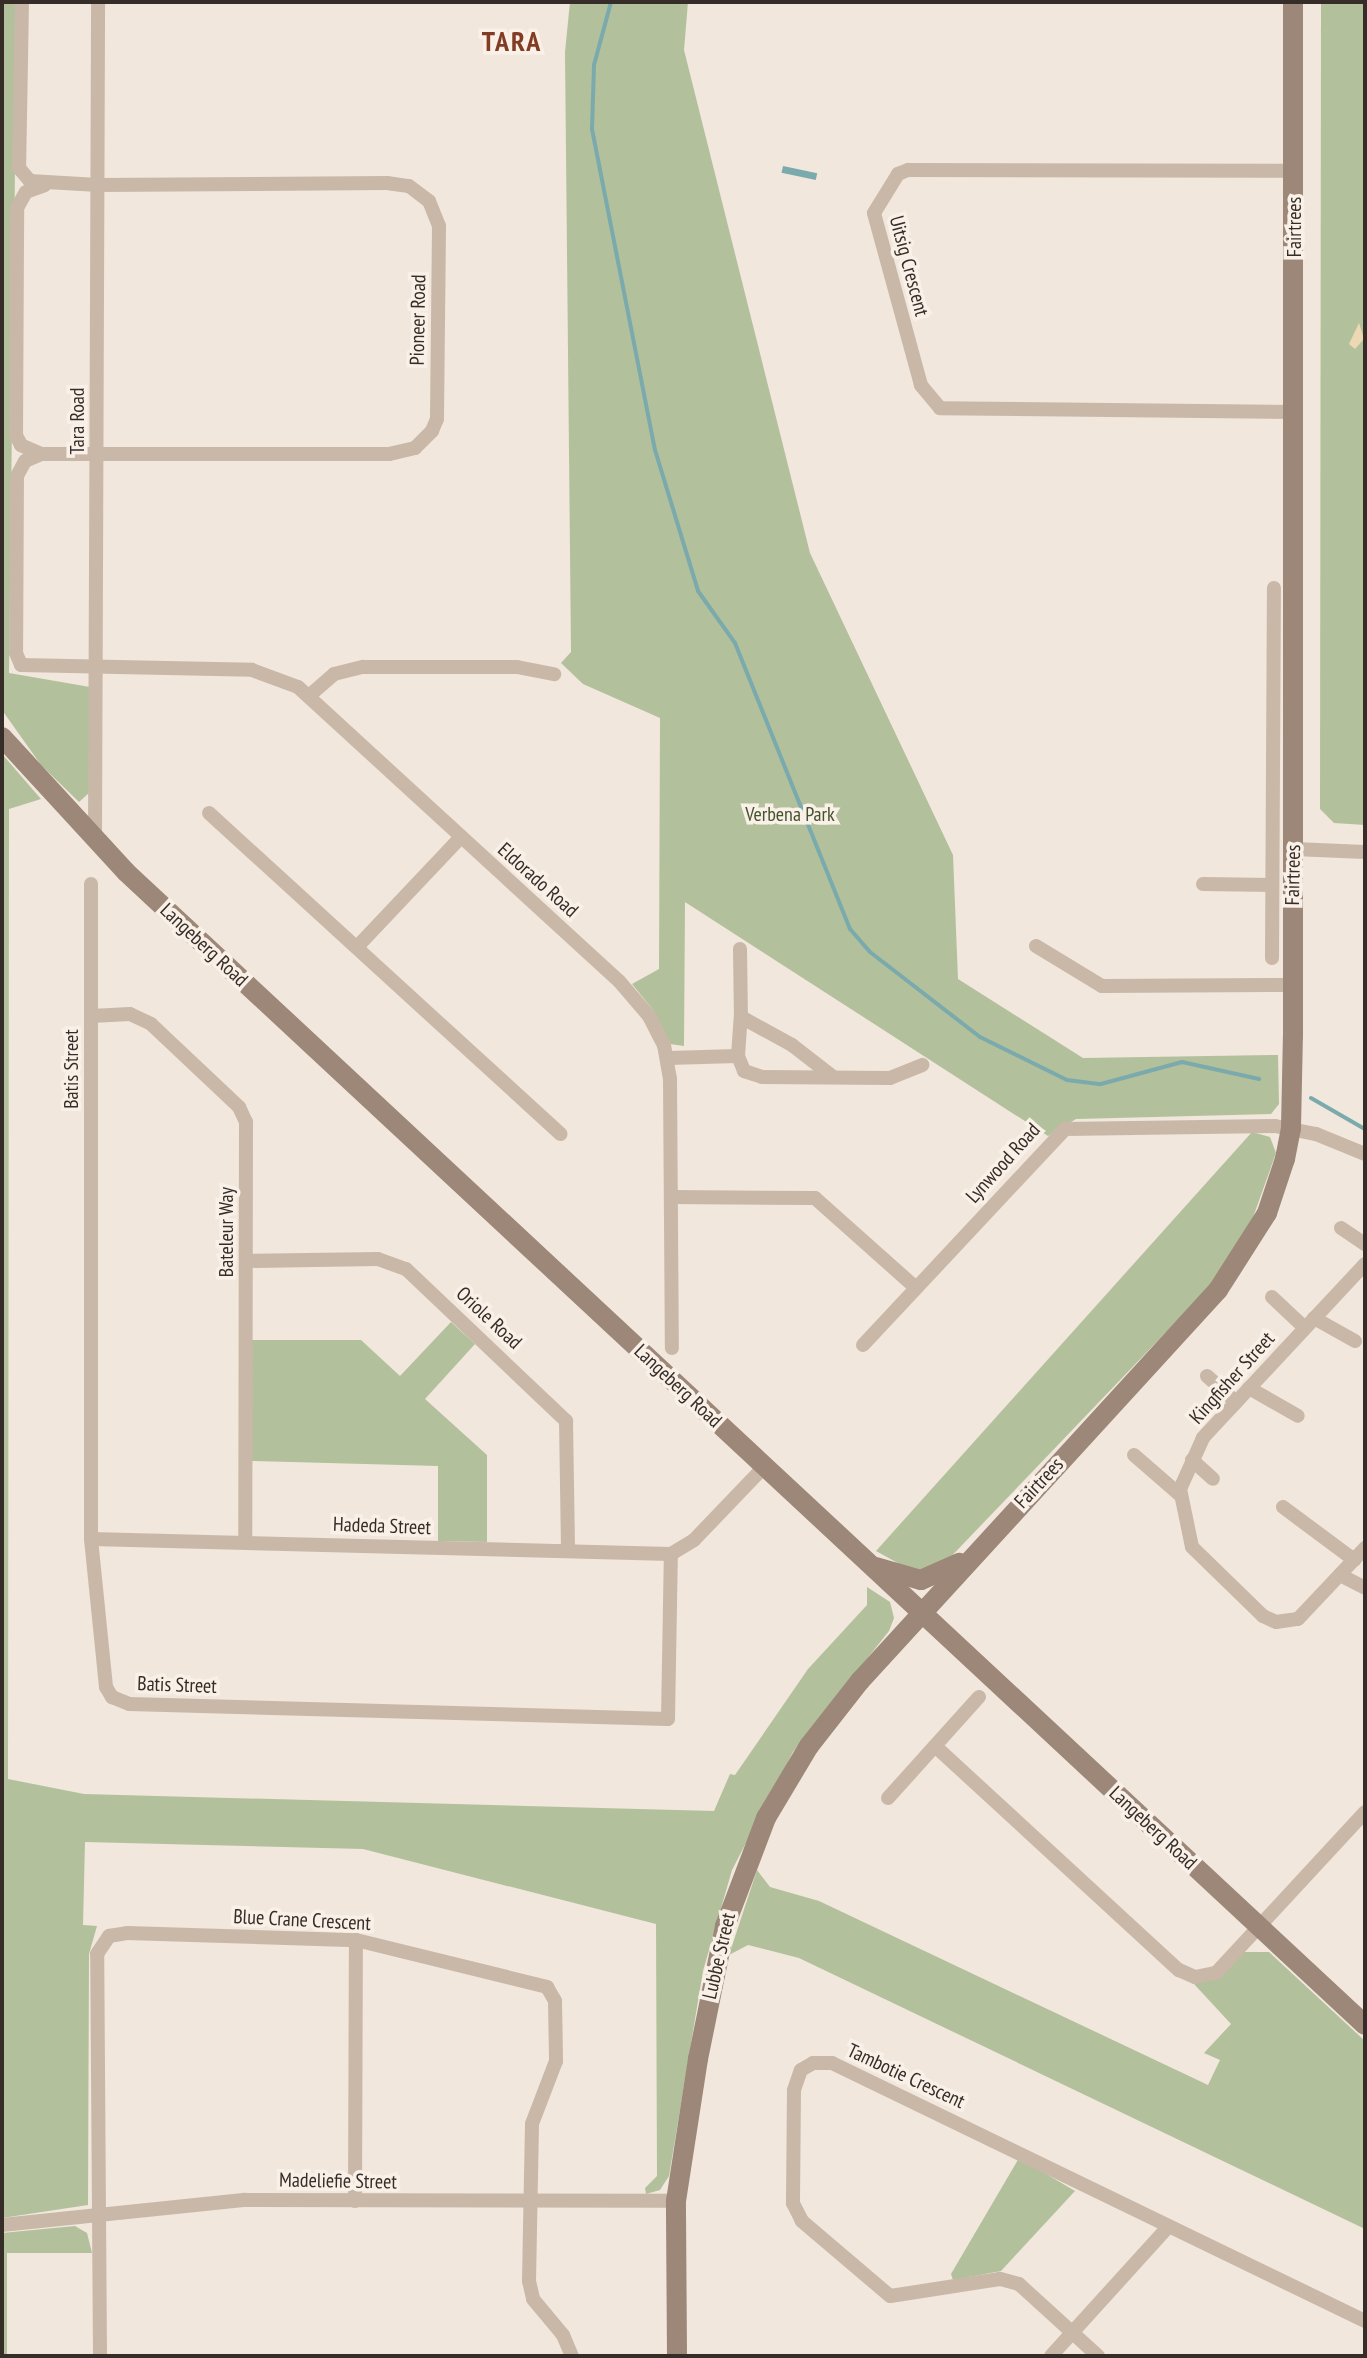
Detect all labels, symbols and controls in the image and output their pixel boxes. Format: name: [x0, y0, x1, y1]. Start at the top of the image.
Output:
district label: TARA: [482, 24, 542, 58]
street label: Fairtrees: [1282, 197, 1306, 257]
street label: Uitsig Crescent: [884, 213, 934, 319]
street label: Pioneer Road: [405, 274, 431, 366]
street label: Tara Road: [65, 387, 89, 455]
park label: Verbena Park: [745, 802, 835, 826]
street label: Eldorado Road: [493, 838, 583, 922]
street label: Fairtrees: [1280, 844, 1306, 906]
street label: Langeberg Road: [155, 898, 253, 992]
street label: Batis Street: [59, 1029, 83, 1109]
street label: Lynwood Road: [961, 1118, 1045, 1208]
street label: Bateleur Way: [214, 1187, 238, 1277]
street label: Oriole Road: [451, 1282, 527, 1354]
street label: Kingfisher Street: [1185, 1327, 1279, 1429]
street label: Langeberg Road: [629, 1339, 727, 1433]
street label: Fairtrees: [1010, 1453, 1068, 1513]
street label: Hadeda Street: [333, 1512, 431, 1540]
street label: Batis Street: [137, 1672, 217, 1698]
street label: Langeberg Road: [1104, 1781, 1202, 1875]
street label: Blue Crane Crescent: [233, 1904, 371, 1936]
street label: Lubbe Street: [697, 1910, 741, 2002]
street label: Tambotie Crescent: [844, 2038, 968, 2114]
street label: Madeliefie Street: [279, 2168, 397, 2194]

